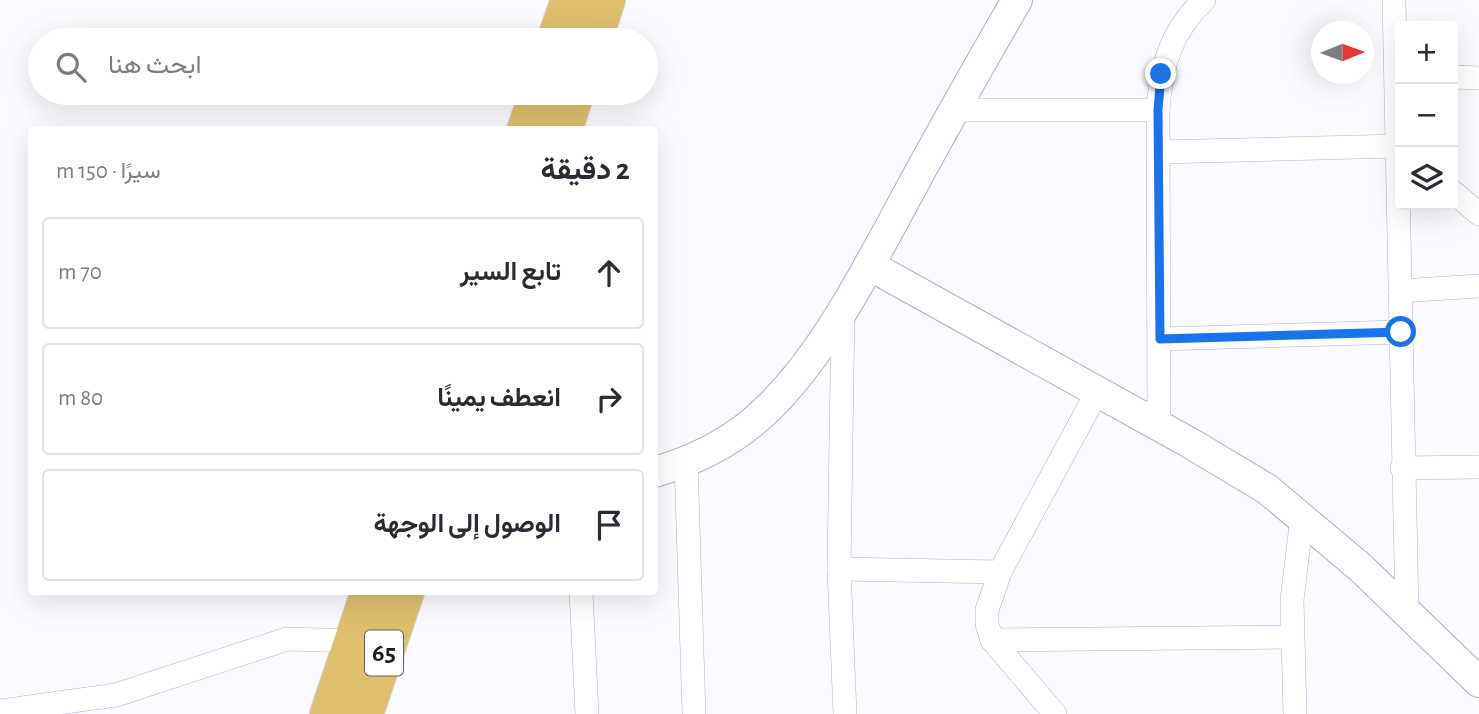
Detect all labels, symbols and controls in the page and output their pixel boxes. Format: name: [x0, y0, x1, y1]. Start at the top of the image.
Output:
north arrow: [1311, 21, 1374, 84]
map controls: [1395, 21, 1458, 210]
button: +: [1395, 21, 1458, 84]
search box: [28, 28, 658, 105]
icon: search: [52, 48, 90, 86]
text: ابحث هنا: [108, 52, 202, 78]
route end: [1145, 58, 1176, 89]
button: −: [1395, 84, 1458, 147]
button: layers: [1395, 147, 1458, 210]
text: 2 دقيقة: [541, 155, 630, 185]
text: سيرًا · 150 m: [56, 160, 161, 183]
icon: ahead: [590, 254, 628, 292]
text: تابع السير: [460, 259, 561, 285]
text: 70 m: [58, 261, 102, 284]
route start: [1385, 316, 1416, 347]
icon: right: [590, 380, 628, 418]
text: انعطف يمينًا: [437, 385, 561, 411]
text: 80 m: [58, 387, 103, 410]
icon: arrive: [590, 506, 628, 544]
text: الوصول إلى الوجهة: [373, 511, 561, 537]
road number: 65: [365, 631, 403, 676]

